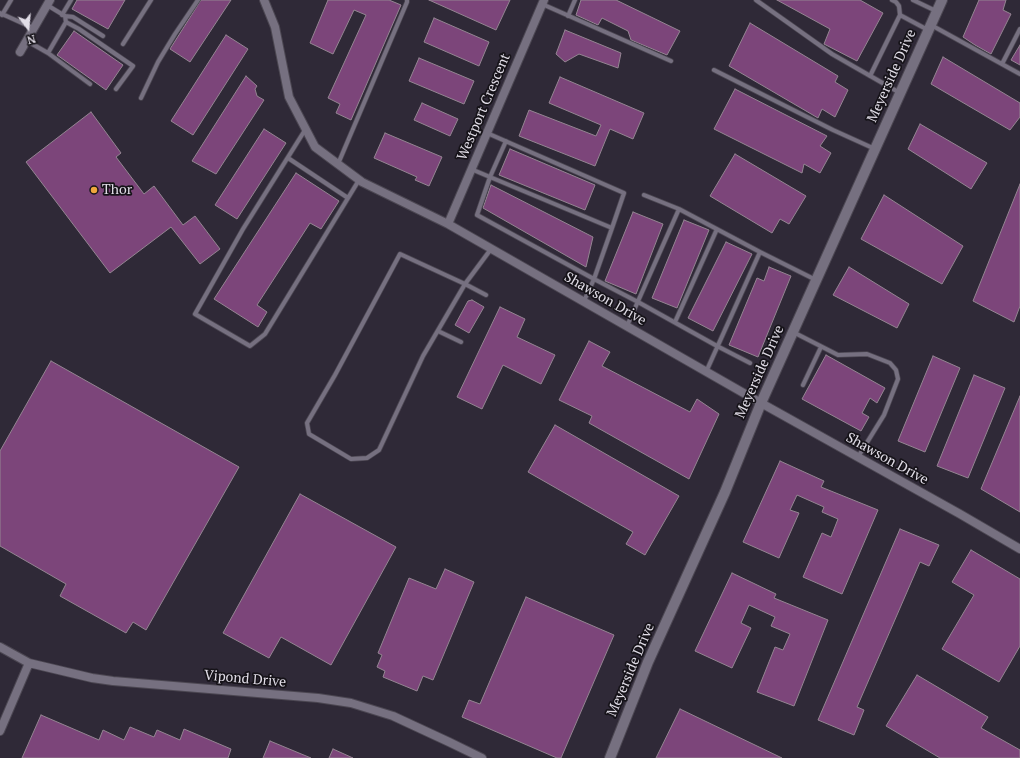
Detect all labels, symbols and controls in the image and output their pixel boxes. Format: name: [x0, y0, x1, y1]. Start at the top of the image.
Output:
north arrow: [8, 8, 48, 48]
street label: Meyerside Drive: [864, 27, 920, 125]
text: N: [25, 32, 37, 47]
street label: Westport Crescent: [454, 51, 514, 163]
place label: Thor: [102, 182, 132, 198]
marker: Thor: [89, 185, 99, 195]
street label: Shawson Drive: [561, 269, 649, 329]
street label: Meyerside Drive: [732, 323, 788, 421]
street label: Shawson Drive: [843, 429, 931, 489]
street label: Meyerside Drive: [604, 621, 658, 719]
street label: Vipond Drive: [203, 667, 287, 691]

